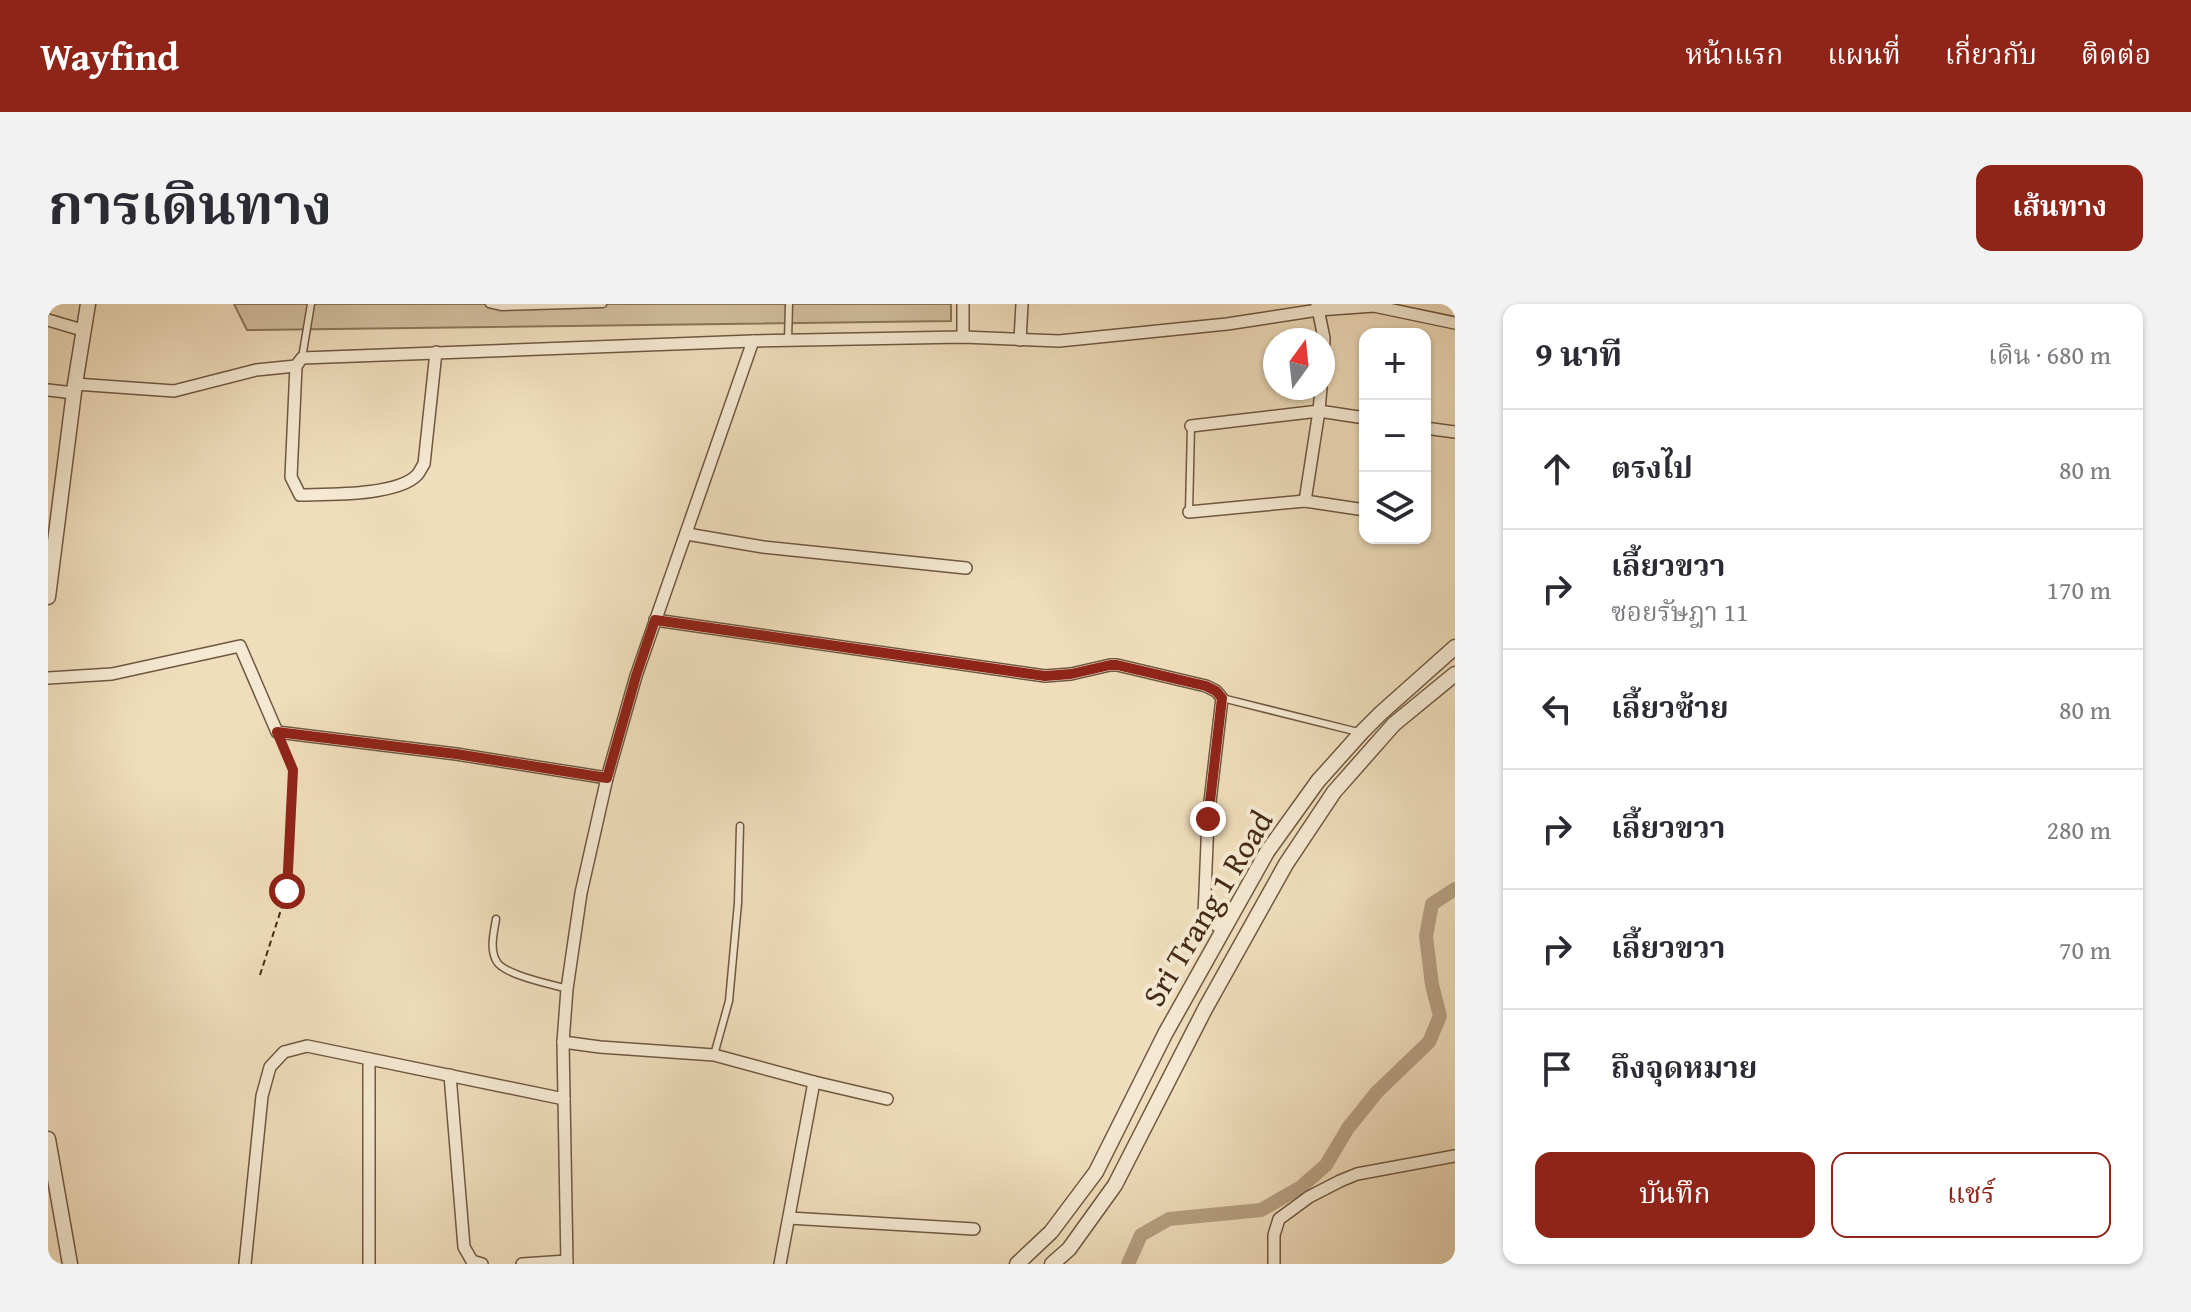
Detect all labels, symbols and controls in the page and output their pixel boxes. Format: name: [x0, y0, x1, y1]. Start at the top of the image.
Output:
text: Wayfind: [40, 28, 179, 84]
text: หน้าแรก: [1685, 33, 1783, 74]
text: แผนที่: [1827, 33, 1901, 74]
text: เกี่ยวกับ: [1945, 33, 2037, 74]
text: ติดต่อ: [2081, 33, 2151, 74]
text: การเดินทาง: [48, 162, 332, 245]
button: เส้นทาง: [1976, 165, 2143, 251]
north arrow: [1263, 328, 1335, 400]
map controls: [1359, 328, 1431, 544]
button: +: [1359, 328, 1431, 400]
text: 9 นาที: [1535, 329, 1622, 378]
text: เดิน · 680 m: [1988, 335, 2111, 374]
button: −: [1359, 400, 1431, 472]
text: ตรงไป: [1611, 445, 1693, 489]
icon: ahead: [1535, 447, 1579, 491]
text: 80 m: [2059, 450, 2111, 489]
button: layers: [1359, 472, 1431, 544]
text: เลี้ยวขวา: [1611, 543, 1725, 587]
icon: right: [1535, 567, 1579, 611]
text: 170 m: [2046, 570, 2111, 609]
text: ซอยรัษฎา 11: [1611, 592, 1749, 631]
text: เลี้ยวซ้าย: [1611, 685, 1729, 729]
icon: left: [1535, 687, 1579, 731]
text: 80 m: [2059, 690, 2111, 729]
street label: Sri Trang 1 Road: [1130, 801, 1284, 1015]
route end: [1190, 801, 1226, 837]
text: เลี้ยวขวา: [1611, 805, 1725, 849]
icon: right: [1535, 807, 1579, 851]
text: 280 m: [2046, 810, 2111, 849]
route start: [269, 873, 305, 909]
text: เลี้ยวขวา: [1611, 925, 1725, 969]
icon: right: [1535, 927, 1579, 971]
text: 70 m: [2059, 930, 2111, 969]
text: ถึงจุดหมาย: [1611, 1045, 1757, 1089]
icon: arrive: [1535, 1047, 1579, 1091]
button: บันทึก: [1535, 1152, 1815, 1238]
button: แชร์: [1831, 1152, 2111, 1238]

